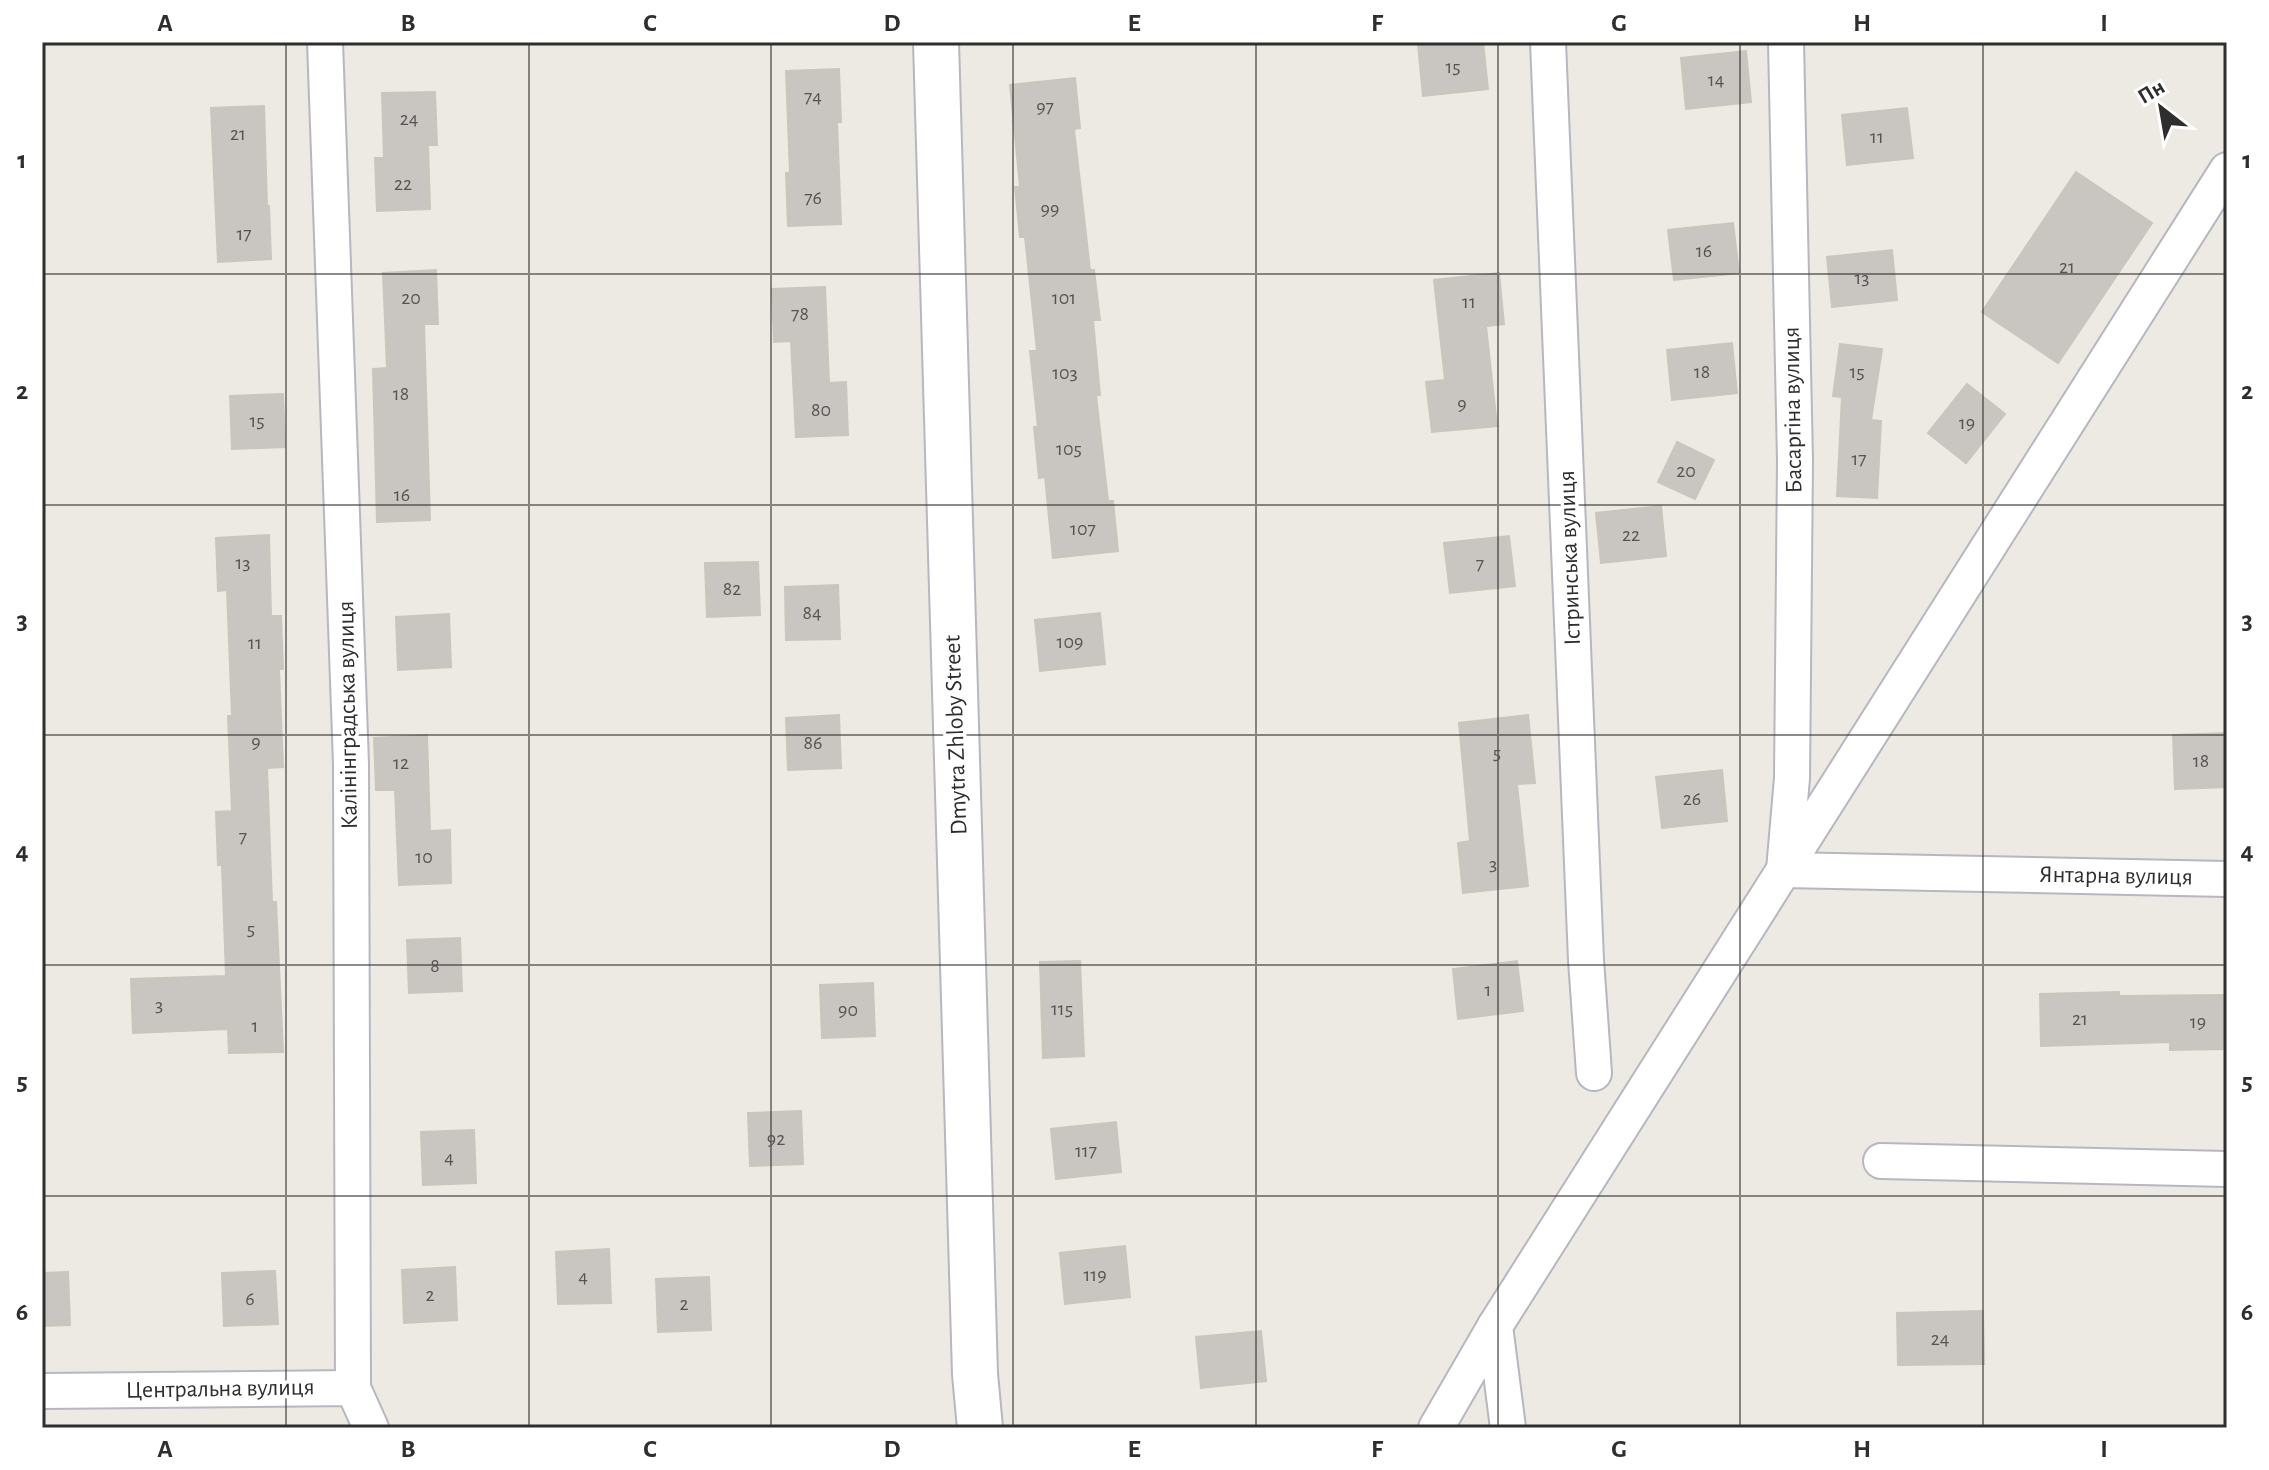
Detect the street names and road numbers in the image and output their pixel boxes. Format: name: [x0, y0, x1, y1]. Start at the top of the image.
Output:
street label: Басаргіна вулиця: [1780, 326, 1806, 494]
street label: Істринська вулиця: [1555, 470, 1585, 646]
street label: Калінінградська вулиця: [334, 600, 362, 830]
street label: Dmytra Zhloby Street: [941, 634, 971, 835]
street label: Янтарна вулиця: [2039, 863, 2193, 889]
street label: Центральна вулиця: [125, 1375, 315, 1403]

